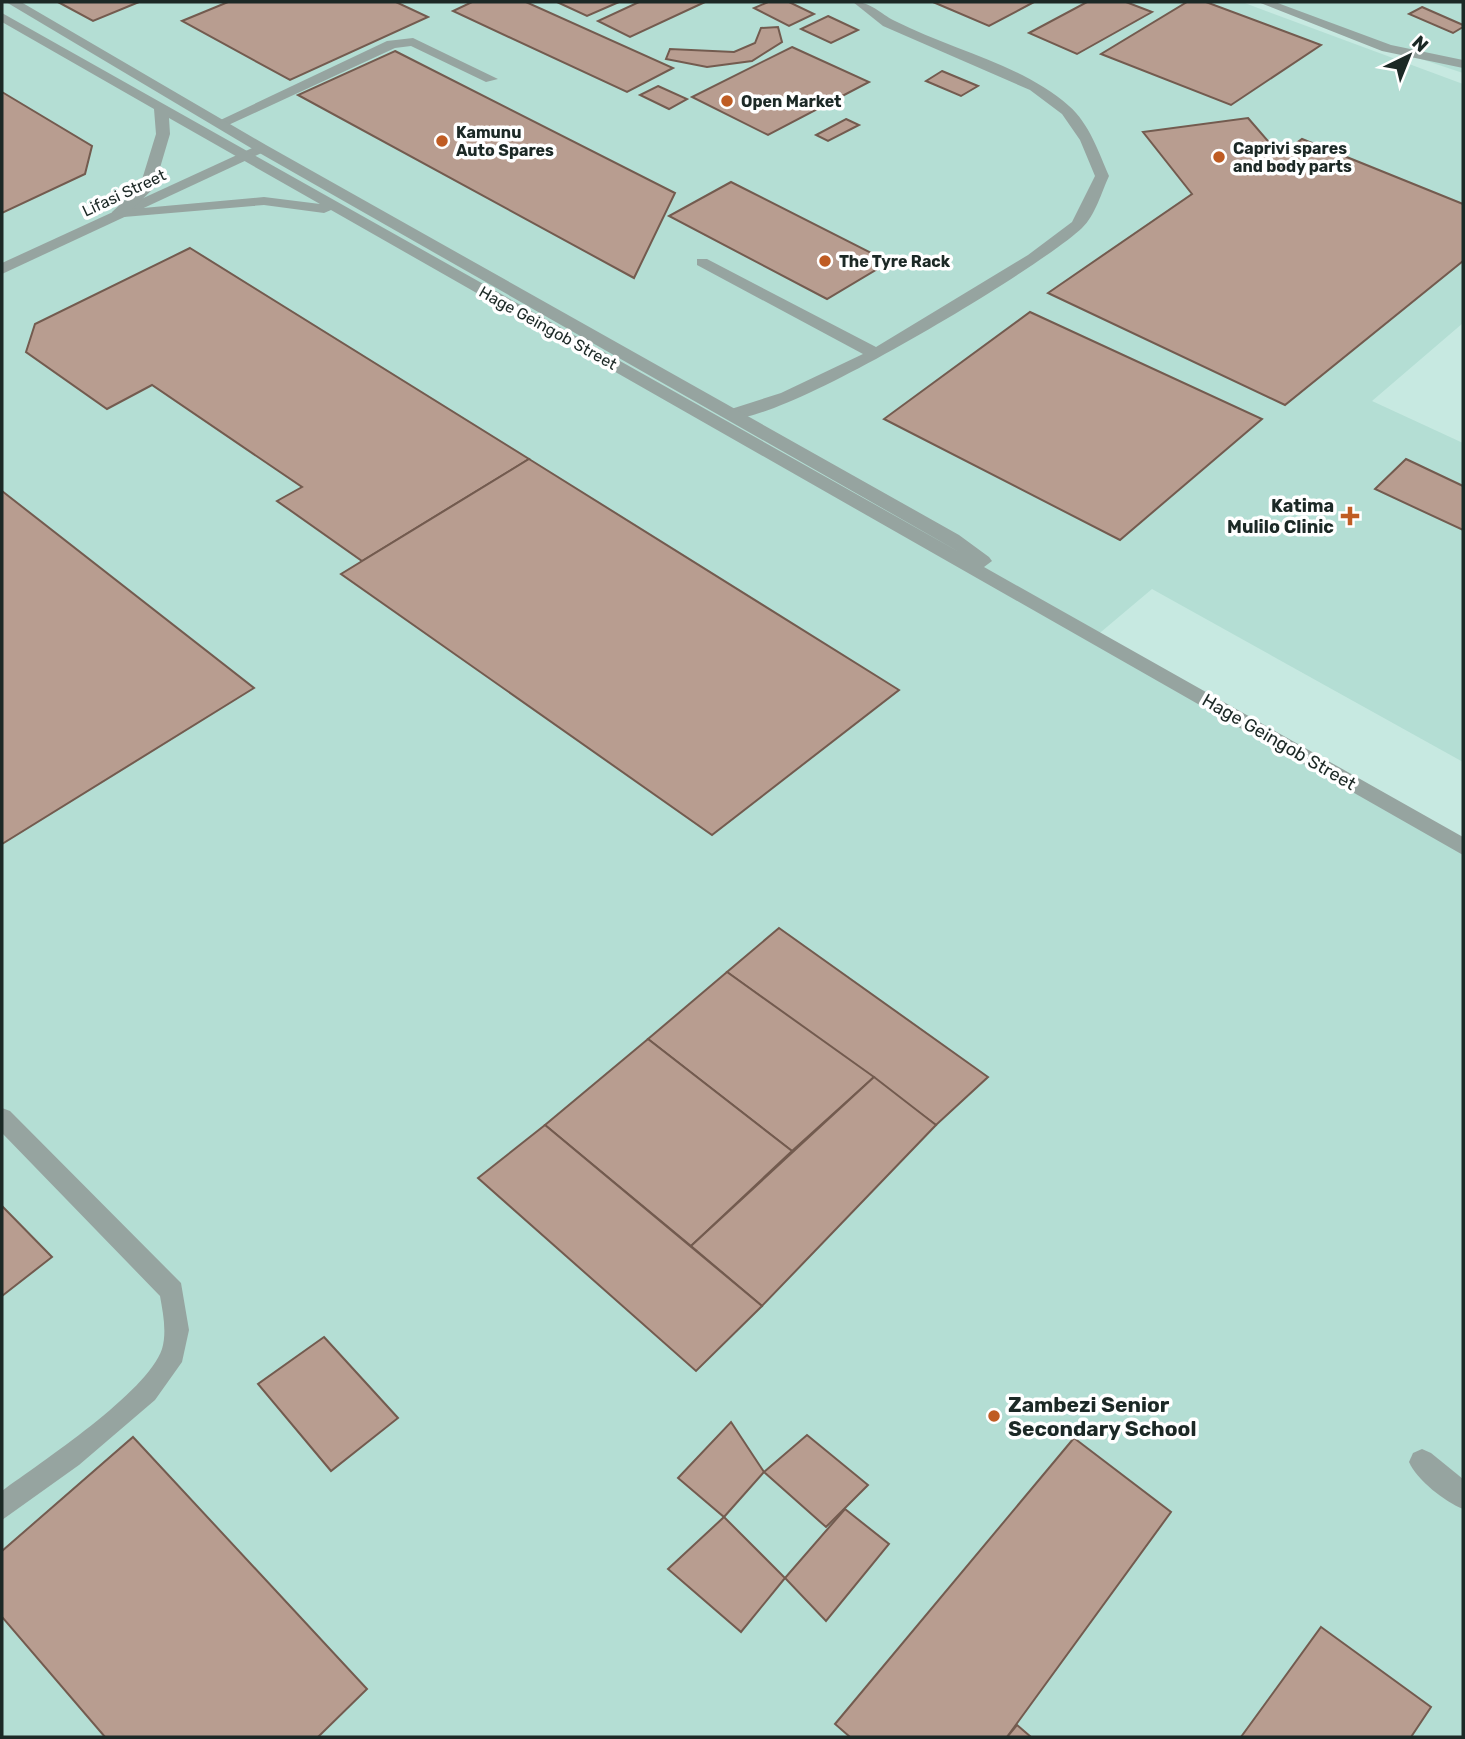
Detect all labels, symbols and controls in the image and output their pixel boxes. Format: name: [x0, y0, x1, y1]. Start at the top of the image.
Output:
north arrow: [1374, 21, 1444, 91]
text: N: [1407, 31, 1433, 57]
place label: Open Market: [741, 92, 842, 111]
marker: Open Market: [719, 93, 735, 109]
place label: Kamunu Auto Spares: [456, 123, 554, 160]
marker: Kamunu Auto Spares: [434, 133, 450, 149]
place label: Caprivi spares and body parts: [1233, 139, 1352, 176]
marker: Caprivi spares and body parts: [1211, 149, 1227, 165]
street label: Lifasi Street: [79, 165, 169, 221]
place label: The Tyre Rack: [839, 252, 951, 271]
marker: The Tyre Rack: [817, 253, 833, 269]
street label: Hage Geingob Street: [476, 282, 620, 374]
place label: Katima Mulilo Clinic: [1227, 495, 1334, 538]
marker: Katima Mulilo Clinic: [1340, 506, 1360, 526]
street label: Hage Geingob Street: [1198, 689, 1360, 795]
place label: Zambezi Senior Secondary School: [1008, 1392, 1196, 1441]
marker: Zambezi Senior Secondary School: [986, 1408, 1002, 1424]

